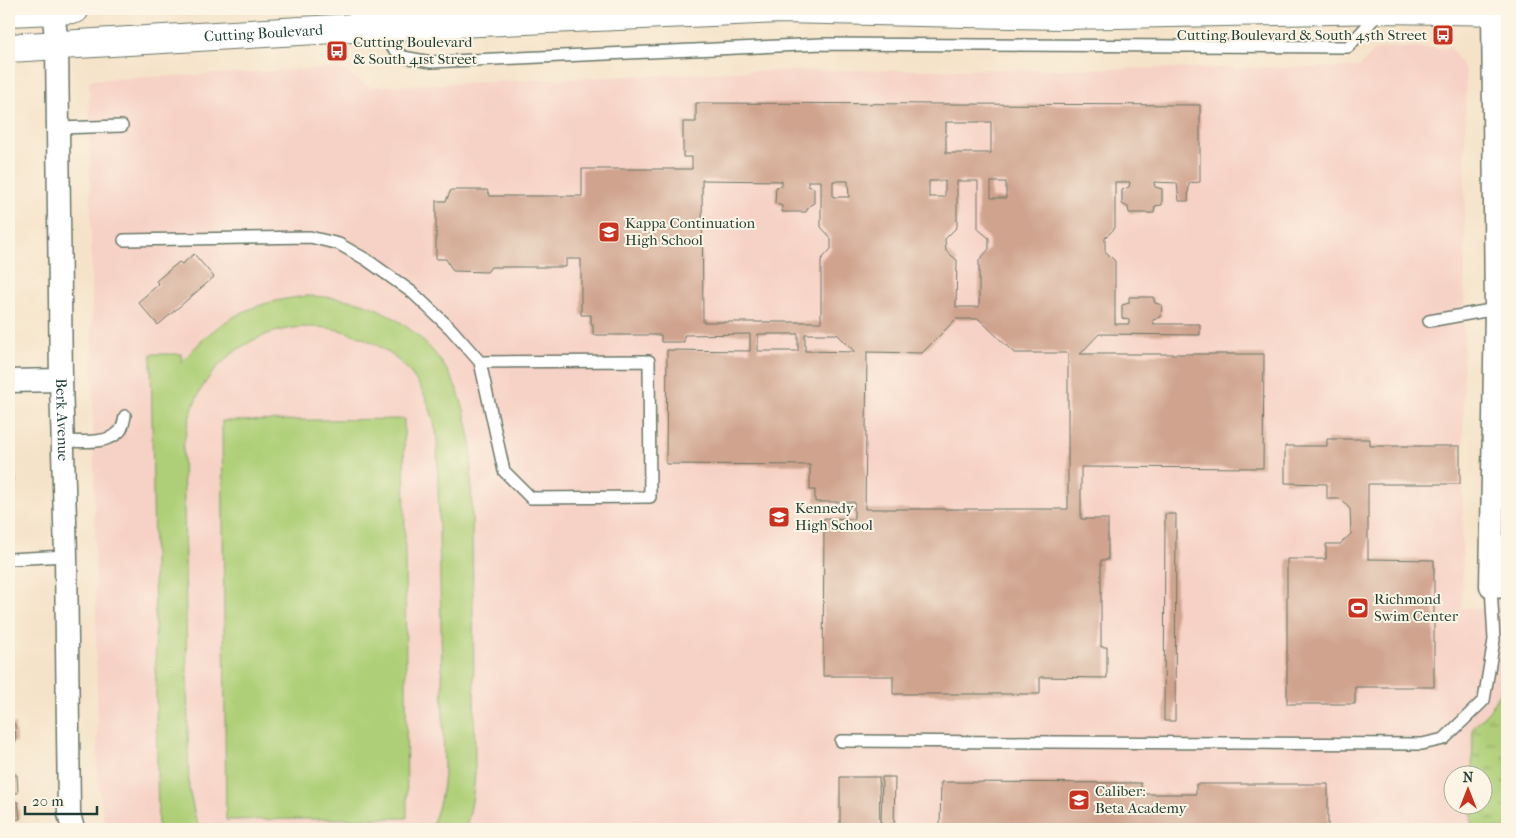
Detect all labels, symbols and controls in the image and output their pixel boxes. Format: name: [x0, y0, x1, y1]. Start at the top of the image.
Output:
street label: Cutting Boulevard: [203, 21, 325, 46]
bus stop icon: Cutting Boulevard & South 45th Street: [1431, 23, 1455, 47]
place label: Cutting Boulevard & South 45th Street: [1177, 26, 1428, 44]
place label: Cutting Boulevard & South 41st Street: [353, 33, 478, 68]
bus stop icon: Cutting Boulevard & South 41st Street: [325, 39, 349, 63]
place label: Kappa Continuation High School: [625, 214, 756, 249]
school or university icon: Kappa Continuation High School: [597, 220, 621, 244]
street label: Berk Avenue: [52, 378, 72, 462]
place label: Kennedy High School: [795, 499, 873, 534]
school or university icon: Kennedy High School: [767, 505, 791, 529]
place label: Richmond Swim Center: [1374, 590, 1459, 625]
sports icon: Richmond Swim Center: [1346, 596, 1370, 620]
north arrow: [1444, 766, 1494, 816]
text: N: [1463, 769, 1474, 786]
place label: Caliber: Beta Academy: [1095, 782, 1188, 817]
scale bar: [25, 783, 98, 815]
school or university icon: Caliber: Beta Academy: [1067, 788, 1091, 812]
text: 20 m: [32, 792, 64, 810]

